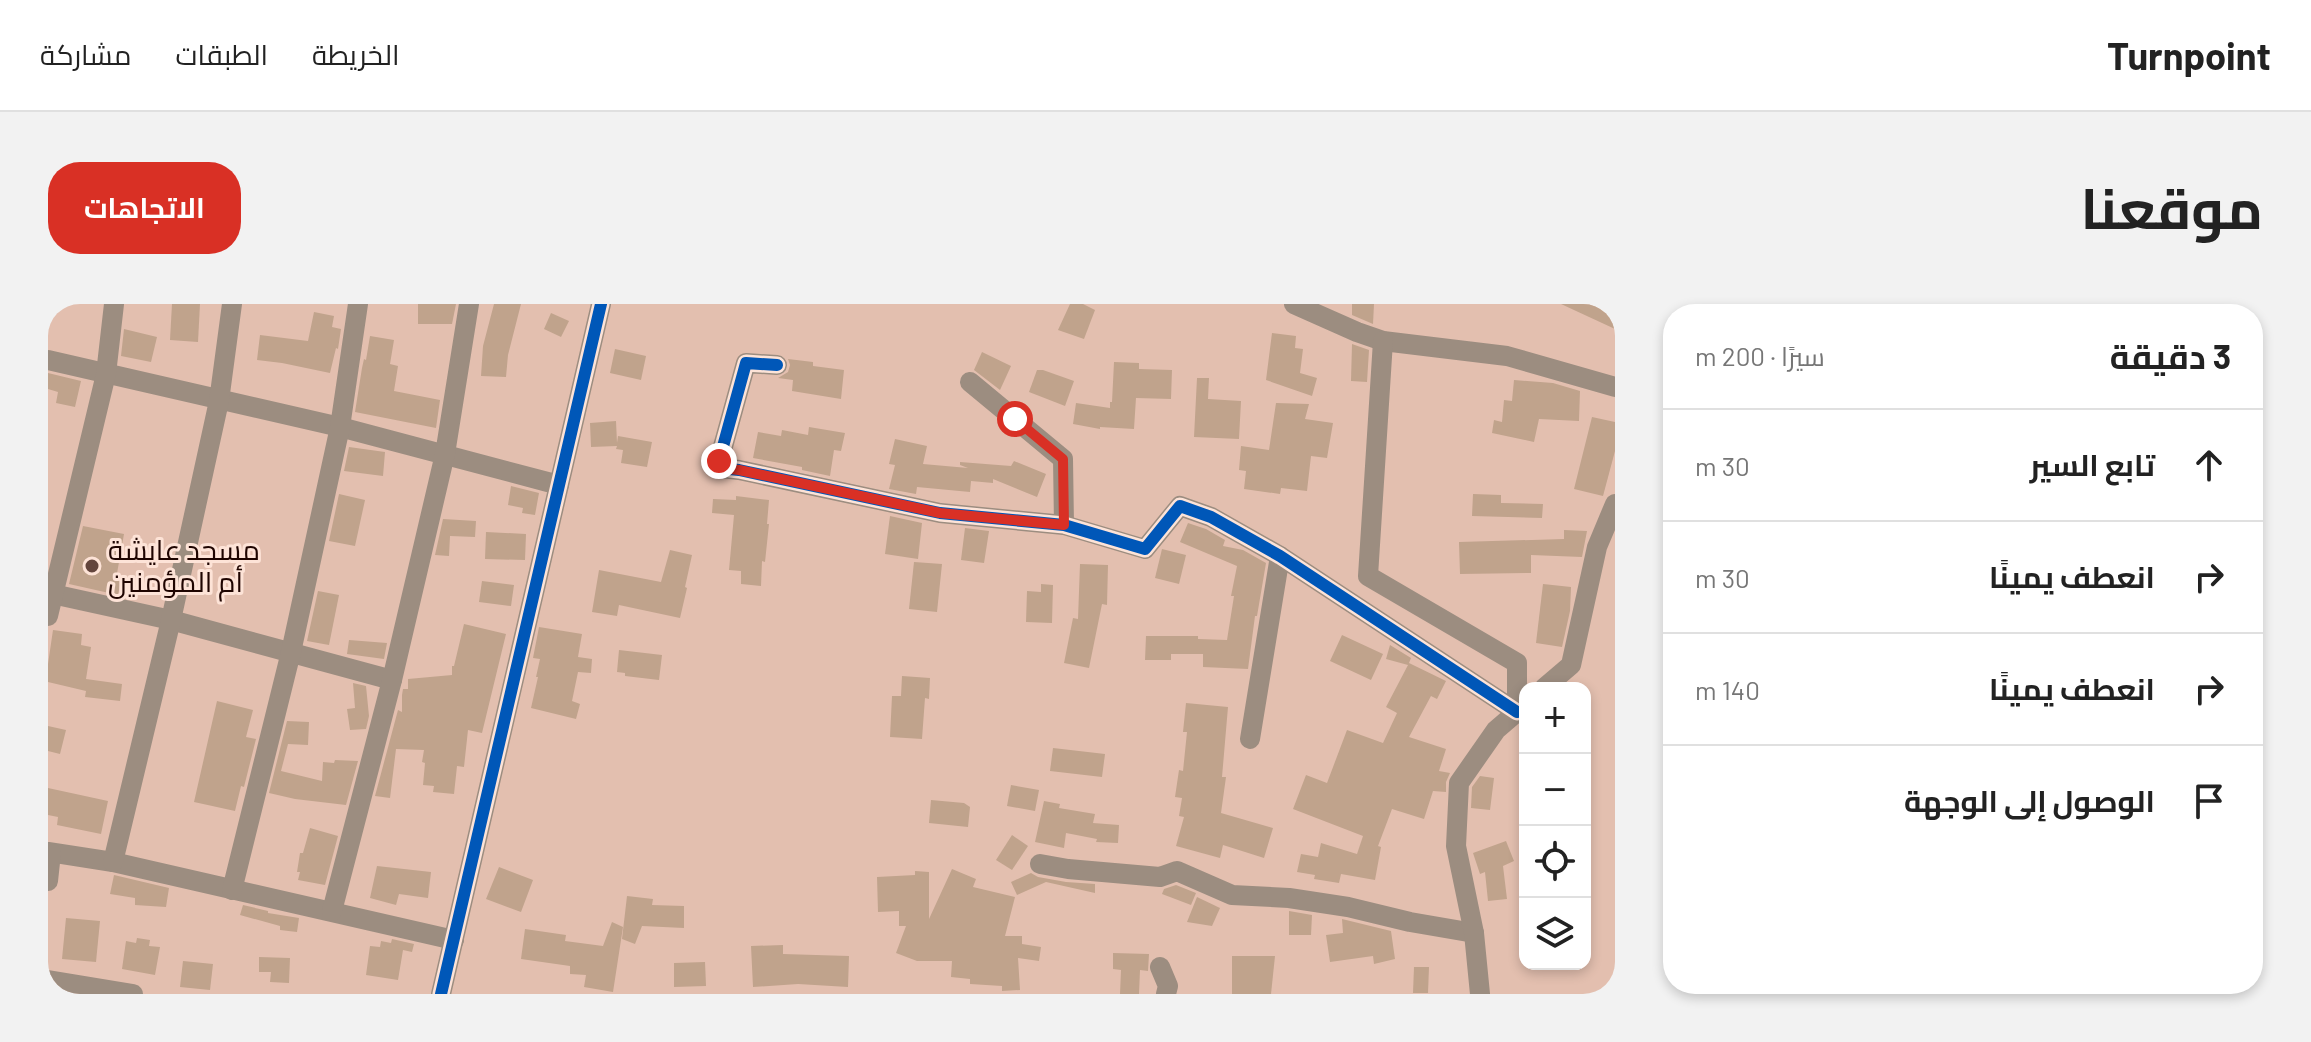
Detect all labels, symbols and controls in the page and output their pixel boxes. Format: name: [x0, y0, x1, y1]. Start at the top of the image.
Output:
text: Turnpoint: [2107, 32, 2271, 78]
text: مشاركة: [40, 37, 131, 71]
text: الطبقات: [175, 37, 268, 71]
text: الخريطة: [312, 37, 399, 71]
button: الاتجاهات: [48, 162, 241, 254]
text: موقعنا: [2080, 173, 2263, 240]
text: 3 دقيقة: [2110, 335, 2231, 376]
text: سيرًا · 200 m: [1695, 340, 1825, 371]
route start: [997, 401, 1033, 437]
route end: [701, 443, 737, 479]
icon: ahead: [2187, 443, 2231, 487]
text: تابع السير: [2030, 446, 2155, 482]
text: 30 m: [1695, 450, 1750, 481]
place label: مسجد عايشة أم المؤمنين: [108, 532, 260, 602]
icon: right: [2187, 555, 2231, 599]
marker: مسجد عايشة أم المؤمنين: [83, 557, 101, 575]
text: انعطف يمينًا: [1989, 558, 2155, 594]
text: 30 m: [1695, 562, 1750, 593]
icon: right: [2187, 667, 2231, 711]
text: انعطف يمينًا: [1989, 670, 2155, 706]
text: 140 m: [1695, 674, 1760, 705]
map controls: [1519, 682, 1591, 970]
button: +: [1519, 682, 1591, 754]
button: −: [1519, 754, 1591, 826]
icon: arrive: [2187, 779, 2231, 823]
text: الوصول إلى الوجهة: [1904, 782, 2155, 818]
button: locate: [1519, 826, 1591, 898]
button: layers: [1519, 898, 1591, 970]

